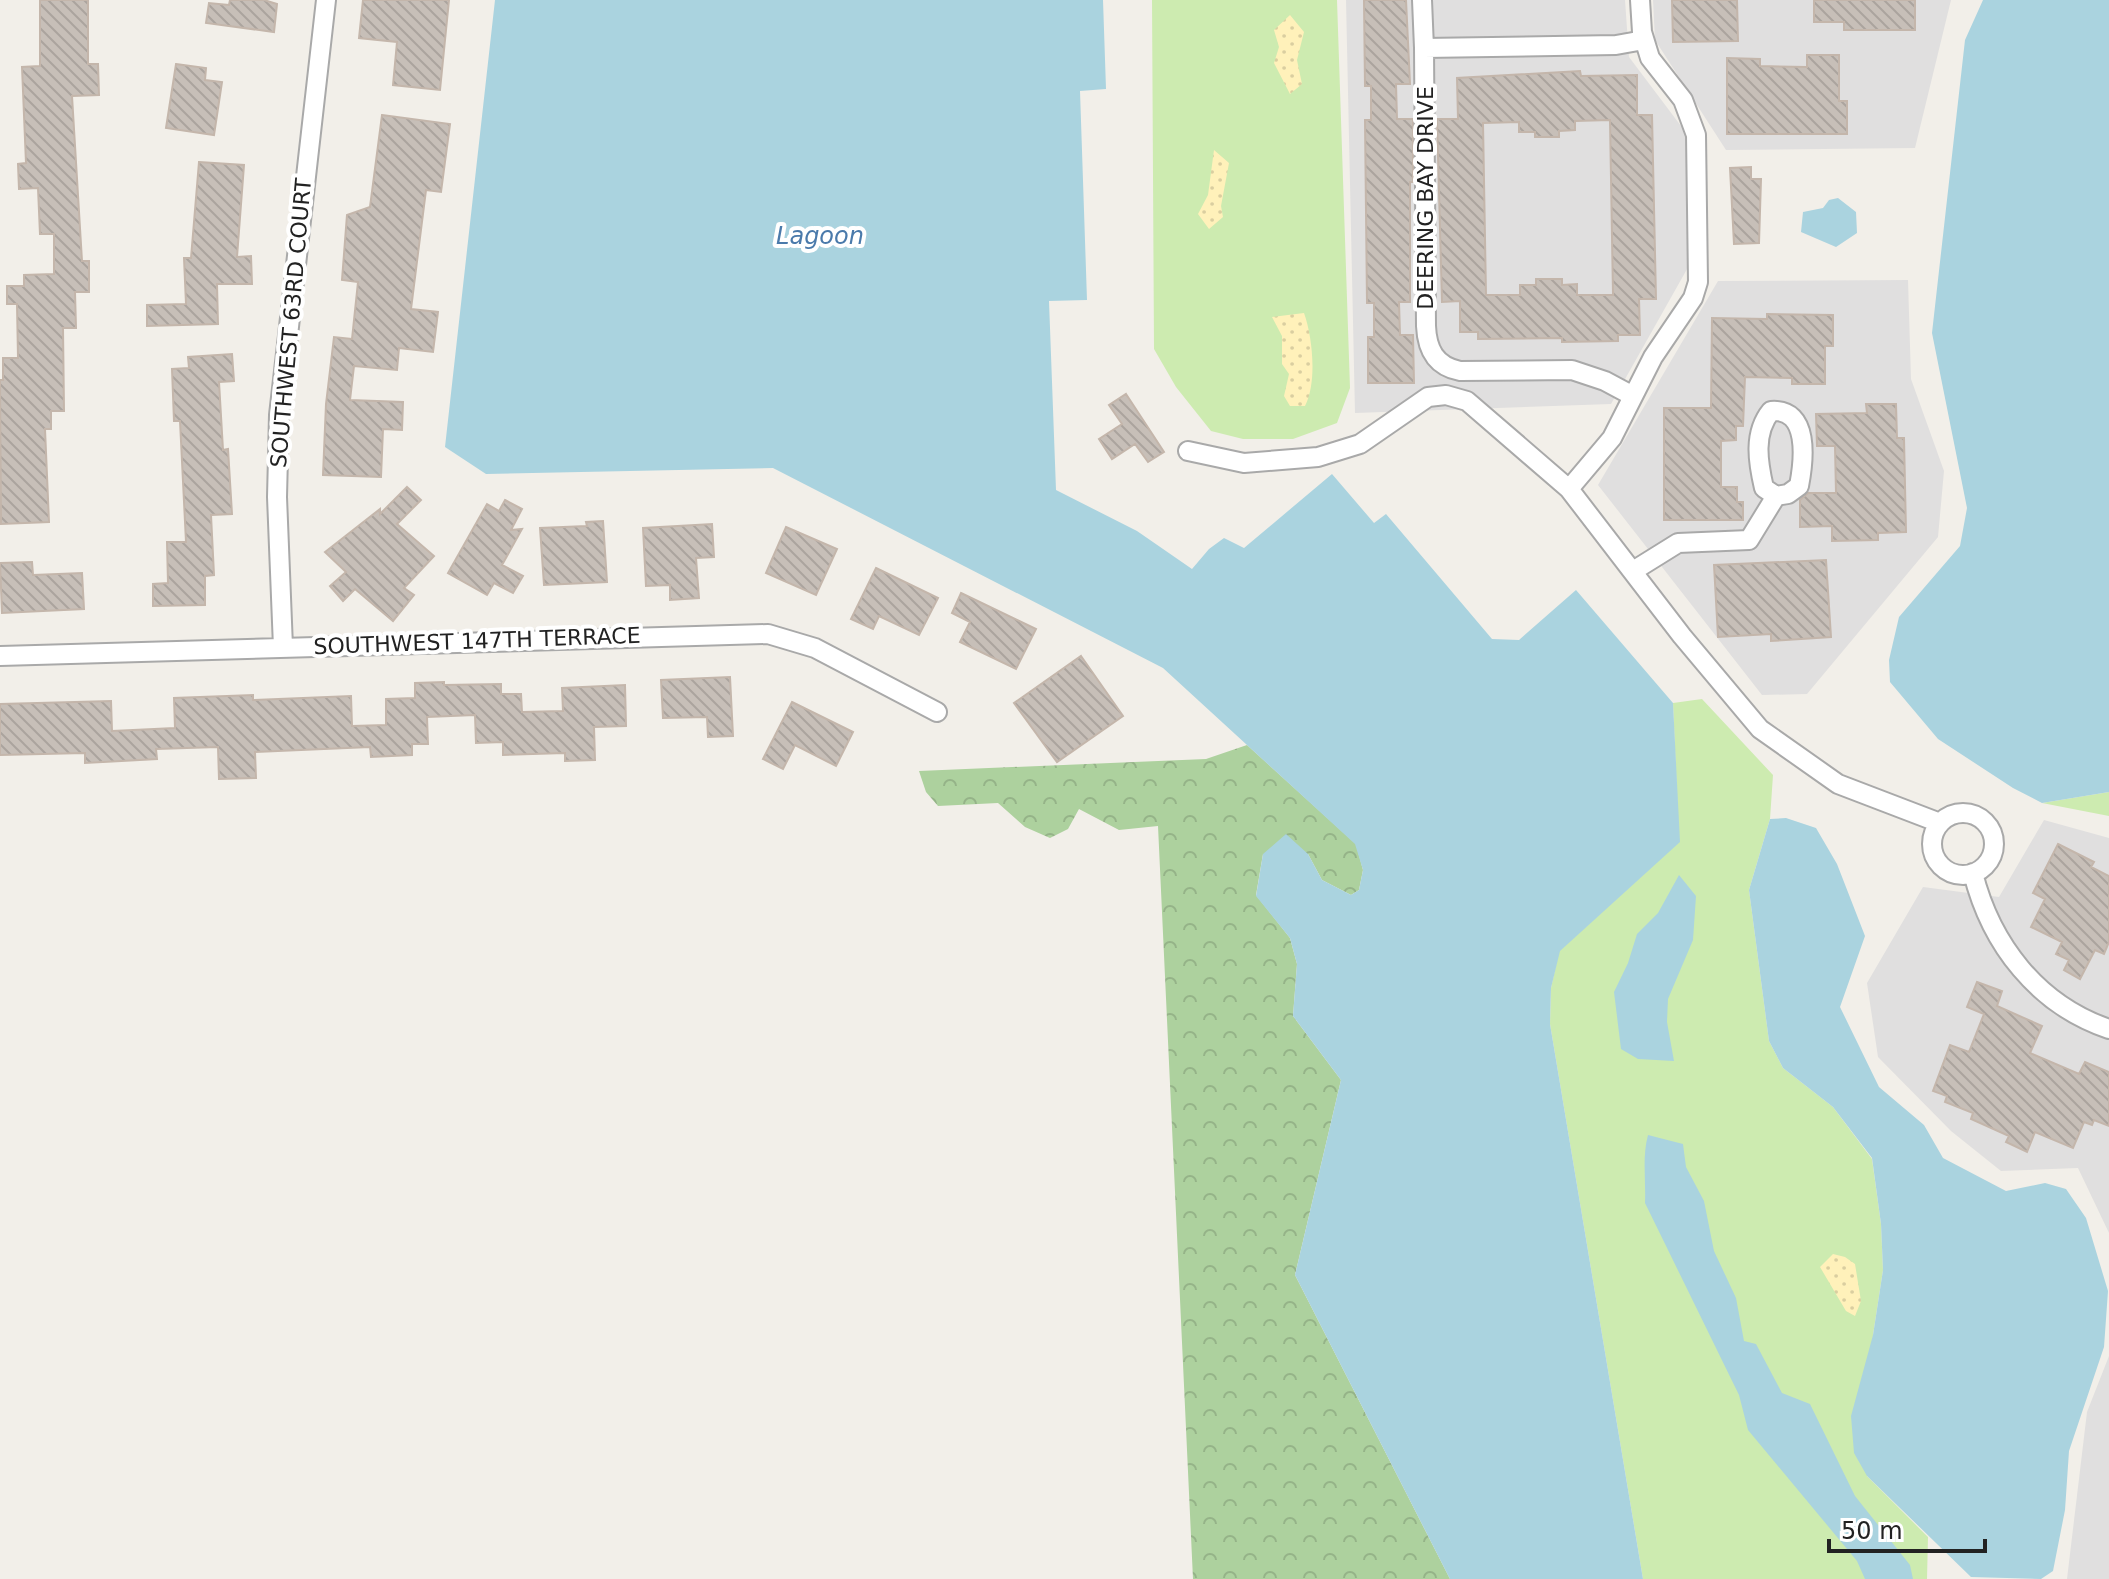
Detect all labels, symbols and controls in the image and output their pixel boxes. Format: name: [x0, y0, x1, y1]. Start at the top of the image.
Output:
street label: DEERING BAY DRIVE: [1413, 86, 1438, 310]
street label: SOUTHWEST 63RD COURT: [266, 177, 316, 469]
water label: Lagoon: [776, 222, 864, 250]
street label: SOUTHWEST 147TH TERRACE: [313, 623, 641, 659]
scale bar: [1829, 1503, 1985, 1553]
text: 50 m: [1841, 1517, 1903, 1545]

